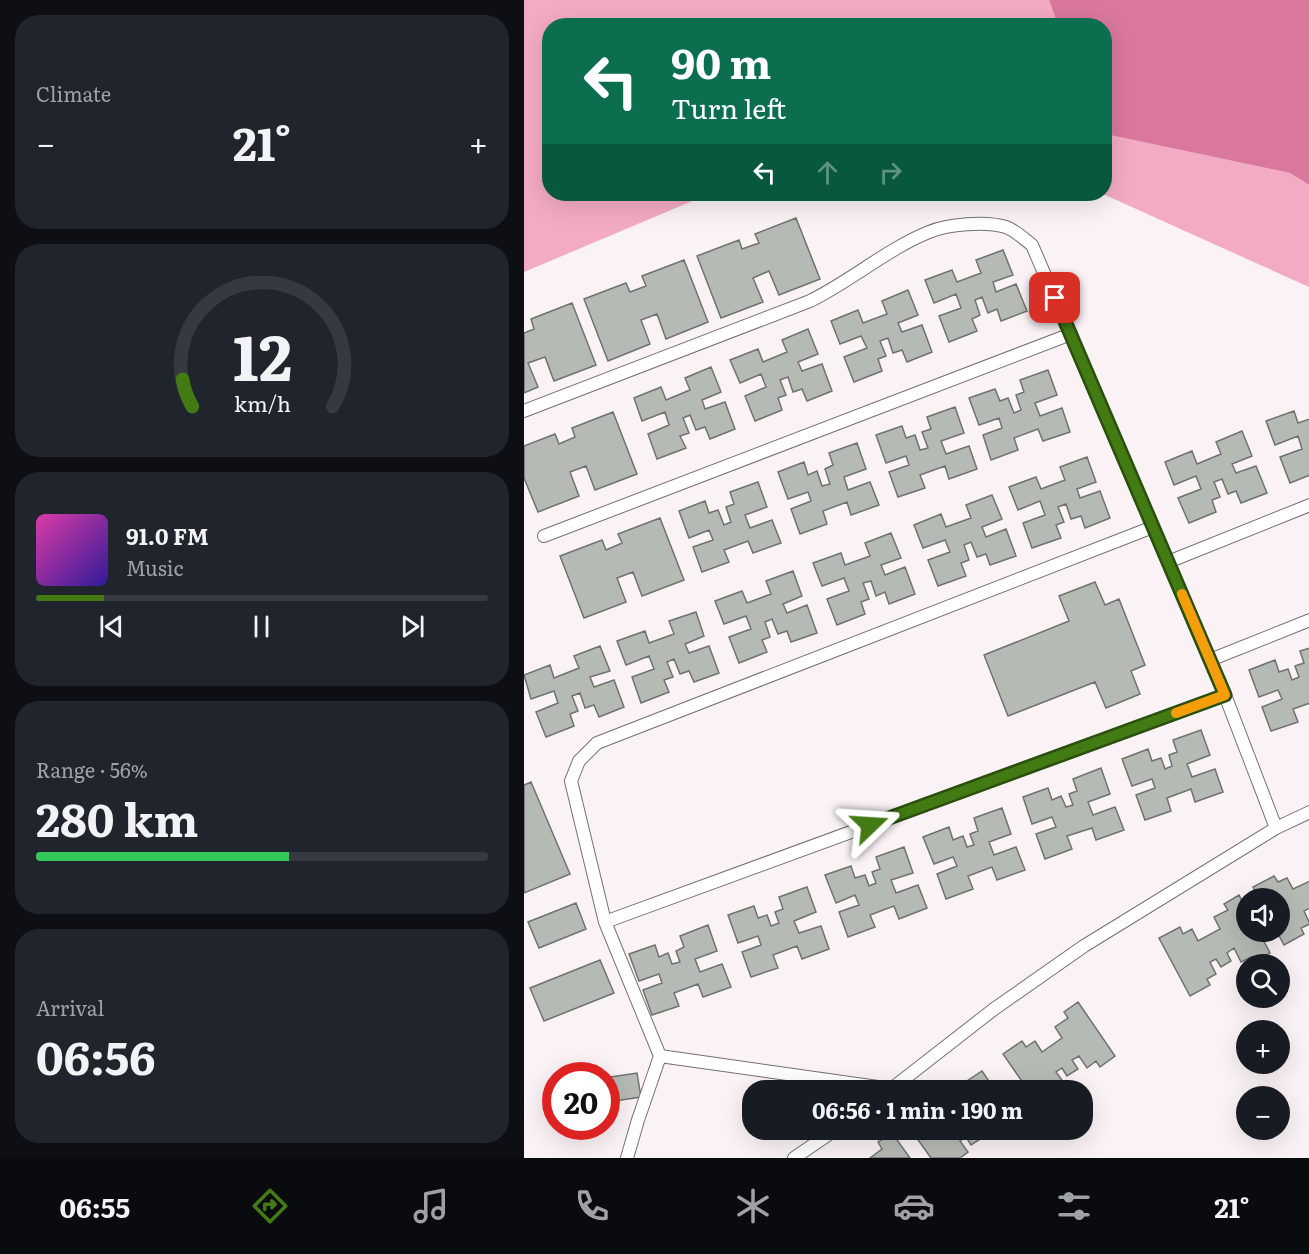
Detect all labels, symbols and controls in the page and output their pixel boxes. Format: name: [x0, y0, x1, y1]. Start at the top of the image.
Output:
text: 90 m: [671, 30, 771, 92]
icon: left: [572, 42, 650, 120]
text: Climate: [36, 78, 111, 108]
text: Turn left: [671, 87, 786, 127]
text: 21°: [233, 108, 291, 175]
text: −: [36, 117, 55, 166]
text: +: [469, 117, 488, 166]
icon: left: [748, 156, 781, 189]
icon: ahead: [811, 156, 844, 189]
icon: right: [874, 156, 907, 189]
pin: [1029, 272, 1080, 323]
icon: arrive: [1038, 281, 1071, 314]
text: 12: [232, 309, 292, 401]
text: km/h: [233, 388, 291, 420]
text: 91.0 FM: [126, 519, 209, 552]
text: Music: [126, 552, 183, 582]
icon: previous: [95, 610, 128, 643]
icon: pause: [245, 610, 278, 643]
icon: next: [396, 610, 429, 643]
text: Range · 56%: [36, 754, 148, 784]
text: 280 km: [36, 784, 198, 851]
position arrow: [838, 793, 902, 857]
map controls: [1236, 888, 1290, 1140]
button: sound: [1236, 888, 1290, 942]
button: search: [1236, 954, 1290, 1008]
text: Arrival: [36, 992, 104, 1022]
button: +: [1236, 1020, 1290, 1074]
text: 06:56: [36, 1022, 156, 1089]
speed limit sign: 20: [542, 1062, 620, 1140]
button: −: [1236, 1086, 1290, 1140]
text: 06:56 · 1 min · 190 m: [812, 1093, 1023, 1126]
icon: directions: [249, 1185, 291, 1227]
icon: music: [410, 1185, 452, 1227]
icon: phone: [571, 1185, 613, 1227]
icon: climate: [732, 1185, 774, 1227]
icon: car: [893, 1185, 935, 1227]
icon: filters: [1053, 1185, 1095, 1227]
text: 06:55: [59, 1186, 130, 1226]
text: 21°: [1214, 1186, 1250, 1226]

